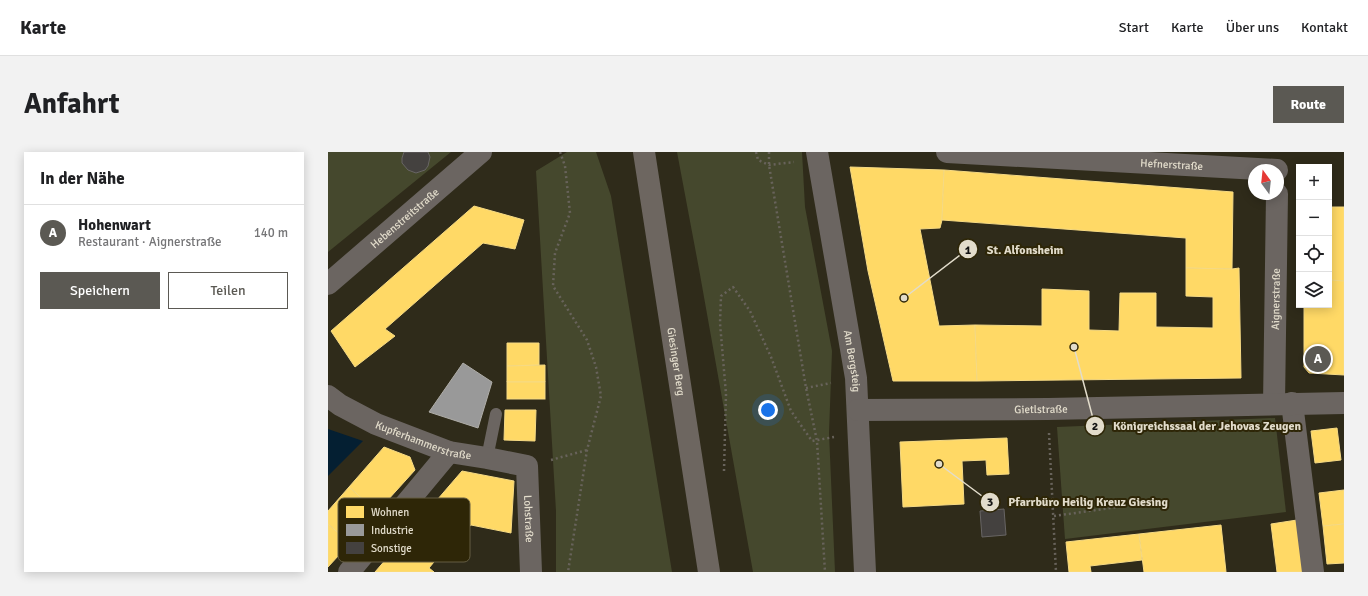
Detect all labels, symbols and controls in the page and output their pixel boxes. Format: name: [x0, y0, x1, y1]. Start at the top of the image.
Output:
text: Karte: [20, 16, 66, 40]
text: Start: [1119, 19, 1149, 36]
text: Karte: [1171, 19, 1204, 36]
text: Über uns: [1226, 19, 1279, 36]
text: Kontakt: [1301, 19, 1348, 36]
button: Route: [1273, 86, 1344, 123]
text: Anfahrt: [24, 87, 120, 121]
street label: Hefnerstraße: [1140, 157, 1203, 173]
north arrow: [1248, 164, 1284, 200]
map controls: [1296, 164, 1332, 308]
button: +: [1296, 164, 1332, 200]
text: In der Nähe: [40, 168, 125, 189]
street label: Hebenstreitstraße: [368, 185, 442, 251]
button: −: [1296, 200, 1332, 236]
text: Hohenwart: [78, 216, 151, 234]
text: A: [49, 225, 57, 241]
text: 140 m: [254, 225, 288, 241]
text: Restaurant · Aignerstraße: [78, 234, 222, 250]
button: locate: [1296, 236, 1332, 272]
callout: St. Alfonsheim: [958, 237, 1071, 261]
text: 1: [965, 243, 972, 258]
text: St. Alfonsheim: [987, 243, 1064, 258]
street label: Aignerstraße: [1269, 268, 1283, 330]
button: Speichern: [40, 272, 160, 309]
button: Teilen: [168, 272, 288, 309]
button: layers: [1296, 272, 1332, 308]
street label: Giesinger Berg: [664, 326, 688, 397]
street label: Am Bergsteig: [841, 329, 863, 393]
pin: A: [1305, 344, 1331, 374]
your location: [758, 400, 778, 420]
street label: Gietlstraße: [1014, 403, 1068, 416]
callout: Königreichssaal der Jehovas Zeugen: [1085, 414, 1309, 438]
street label: Kupferhammerstraße: [373, 418, 472, 462]
text: 2: [1092, 419, 1098, 434]
text: Königreichssaal der Jehovas Zeugen: [1113, 419, 1301, 434]
callout: Pfarrbüro Heilig Kreuz Giesing: [980, 490, 1176, 514]
street label: Lohstraße: [521, 495, 536, 543]
text: 3: [987, 495, 993, 510]
text: Pfarrbüro Heilig Kreuz Giesing: [1008, 495, 1168, 510]
legend: [338, 498, 470, 562]
text: Wohnen: [371, 506, 409, 519]
text: Industrie: [371, 524, 413, 537]
text: Sonstige: [371, 542, 412, 555]

